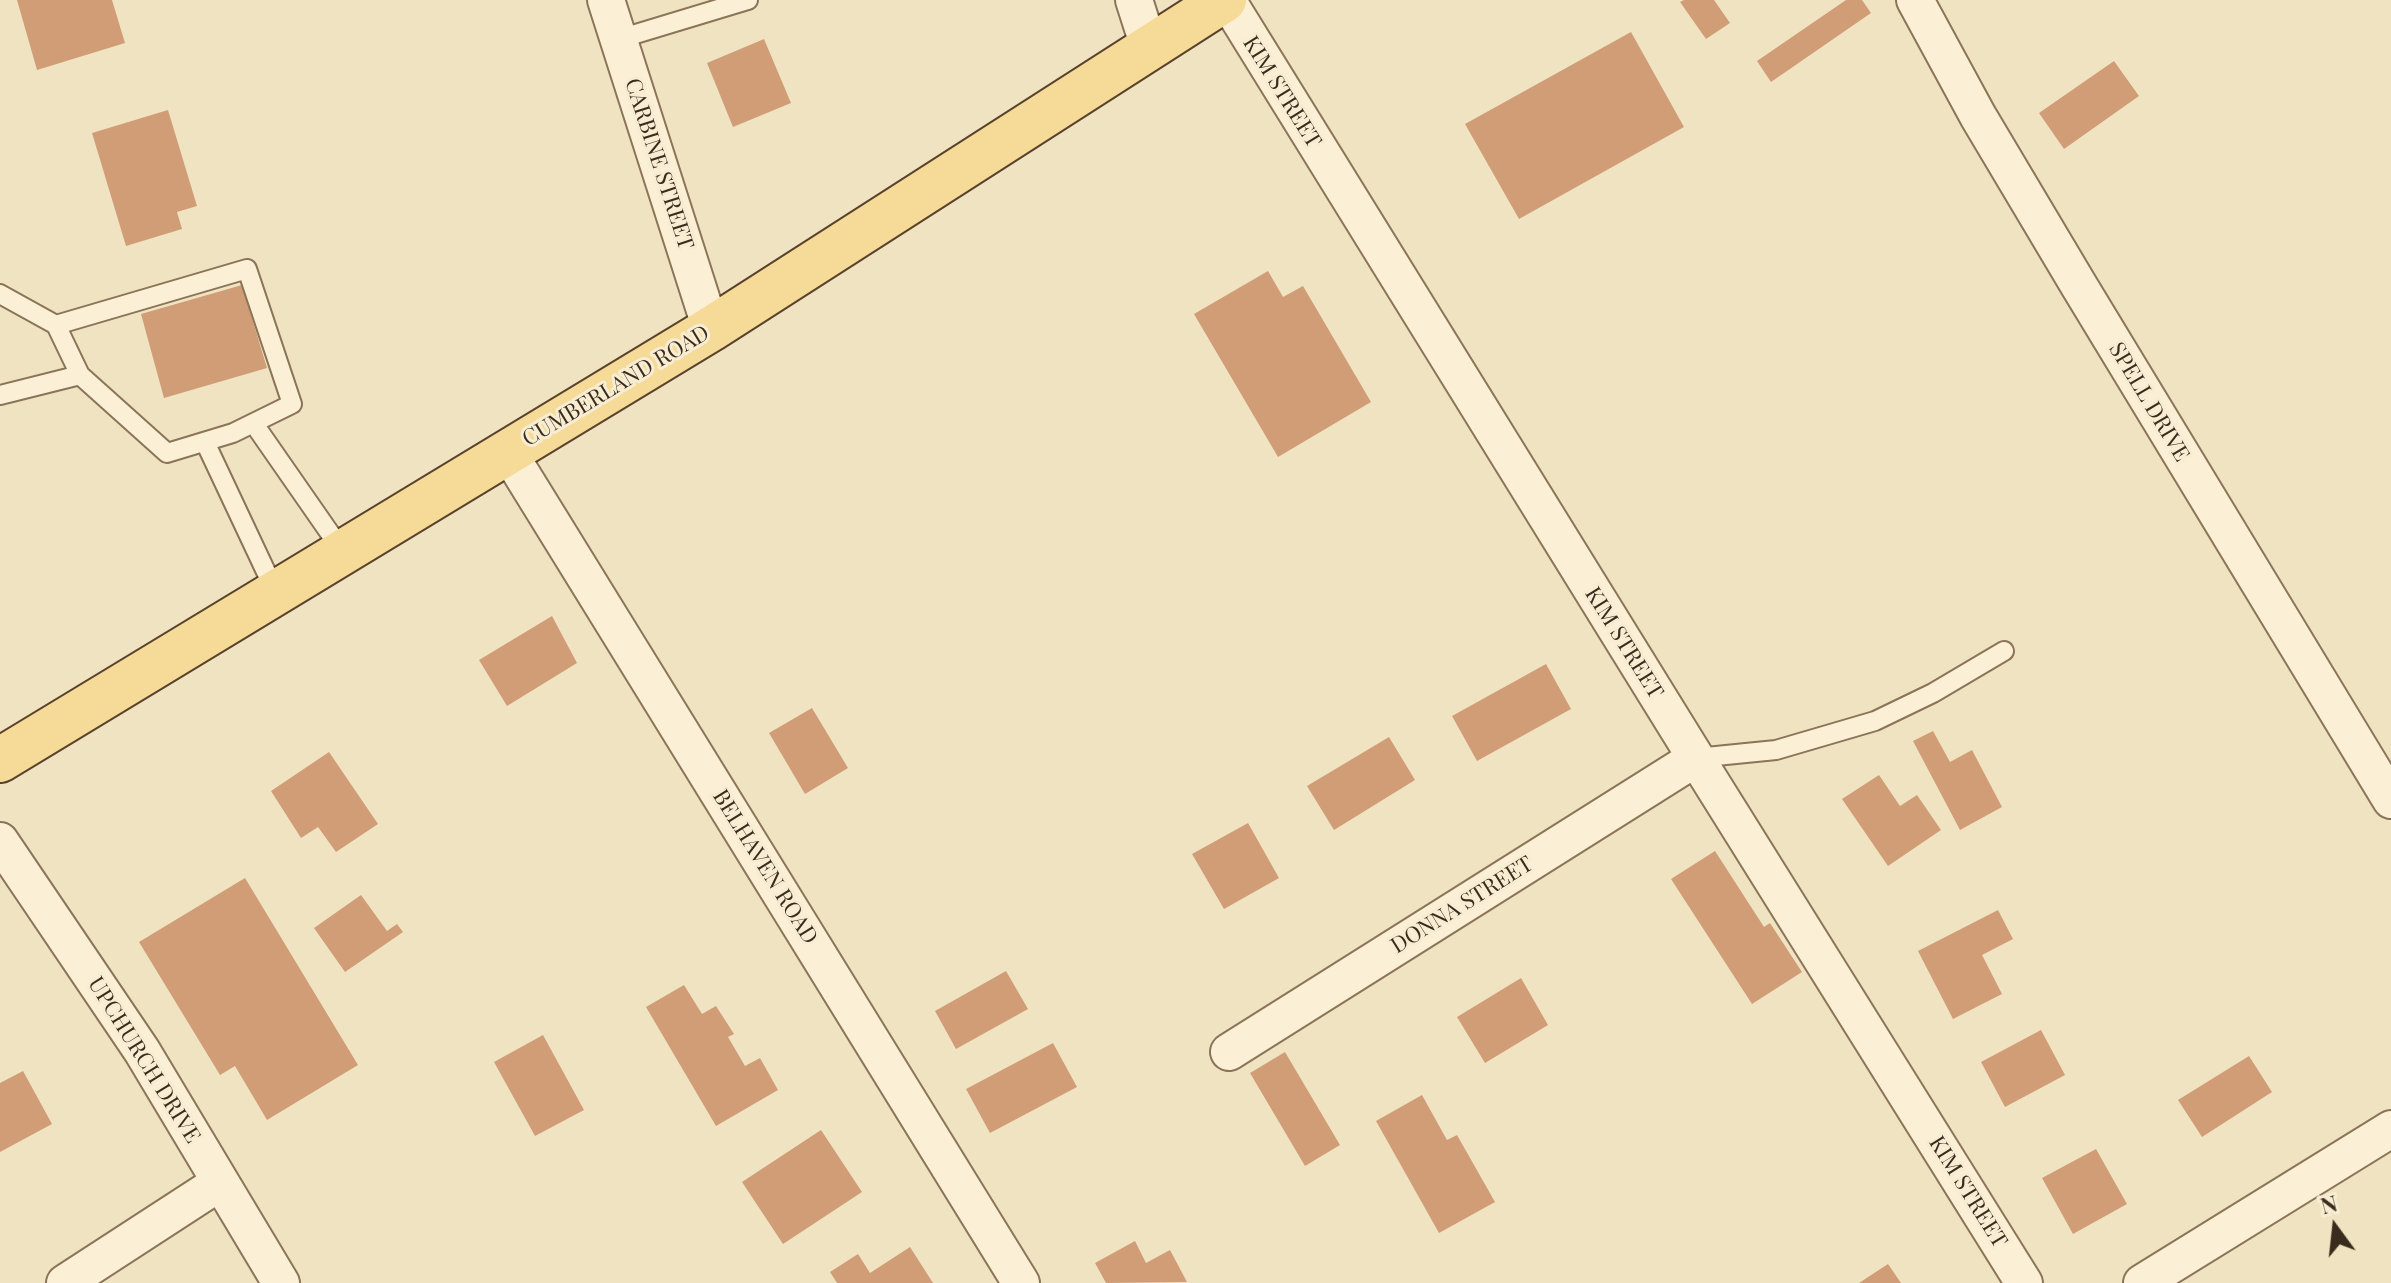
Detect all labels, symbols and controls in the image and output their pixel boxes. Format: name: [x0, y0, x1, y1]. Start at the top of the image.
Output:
street label: KIM STREET: [1237, 31, 1327, 153]
street label: CARBINE STREET: [619, 75, 699, 253]
street label: CUMBERLAND ROAD: [518, 320, 714, 452]
street label: SPELL DRIVE: [2103, 338, 2195, 466]
street label: KIM STREET: [1579, 582, 1669, 704]
street label: BELHAVEN ROAD: [707, 785, 823, 949]
street label: DONNA STREET: [1386, 851, 1538, 959]
street label: UPCHURCH DRIVE: [82, 972, 206, 1148]
street label: KIM STREET: [1923, 1131, 2013, 1253]
north arrow: [2295, 1187, 2375, 1267]
text: N: [2317, 1187, 2340, 1220]

